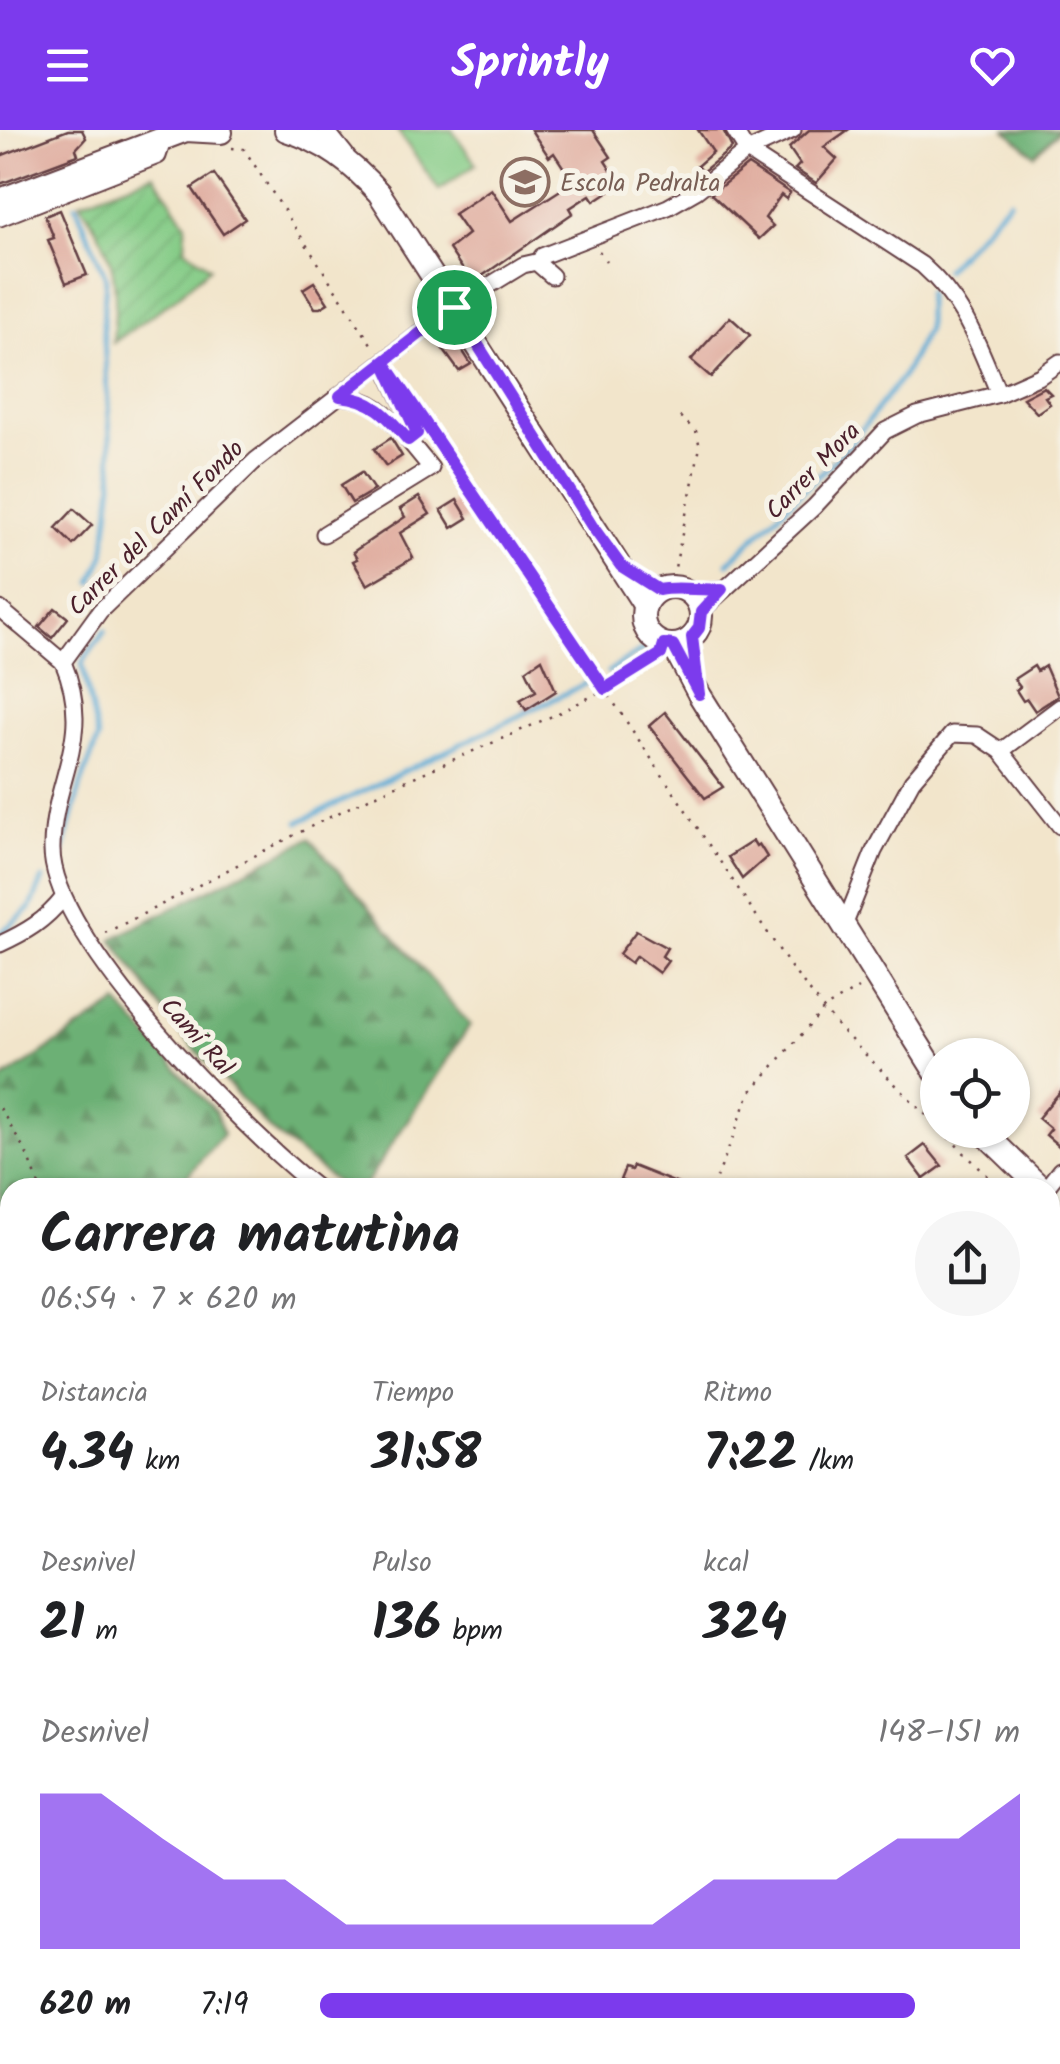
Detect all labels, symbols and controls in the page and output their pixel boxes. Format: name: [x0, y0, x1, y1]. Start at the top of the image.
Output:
text: Sprintly: [451, 29, 609, 101]
icon: menu: [40, 38, 95, 93]
icon: heart: [965, 38, 1020, 93]
school or university icon: Escola Pedralta: [499, 156, 551, 208]
place label: Escola Pedralta: [560, 164, 720, 204]
pin: [412, 265, 497, 350]
icon: arrive: [427, 280, 482, 335]
street label: Carrer Mora: [756, 413, 871, 530]
street label: Carrer del Camí Fondo: [59, 431, 254, 626]
street label: Camí Ral: [150, 989, 243, 1086]
map controls: [920, 1038, 1030, 1148]
button: locate: [920, 1038, 1030, 1148]
text: Carrera matutina: [40, 1194, 460, 1281]
button: share: [915, 1211, 1020, 1316]
text: 06:54 · 7 × 620 m: [40, 1275, 296, 1326]
text: Distancia: [40, 1371, 148, 1416]
text: Tiempo: [372, 1371, 454, 1416]
text: Ritmo: [703, 1371, 772, 1416]
text: 4.34: [40, 1416, 134, 1496]
text: 31:58: [372, 1416, 481, 1496]
text: 7:22: [703, 1416, 798, 1496]
text: km: [134, 1439, 180, 1484]
text: /km: [798, 1439, 854, 1484]
text: Desnivel: [40, 1541, 135, 1586]
text: Pulso: [372, 1541, 432, 1586]
text: kcal: [703, 1541, 749, 1586]
text: 21: [40, 1586, 84, 1666]
text: 136: [372, 1586, 441, 1666]
text: 324: [703, 1586, 787, 1666]
text: m: [84, 1609, 118, 1654]
text: bpm: [441, 1609, 503, 1654]
text: Desnivel: [40, 1708, 149, 1759]
text: 148–151 m: [878, 1708, 1020, 1759]
text: 620 m: [40, 1980, 131, 2031]
text: 7:19: [200, 1980, 248, 2031]

